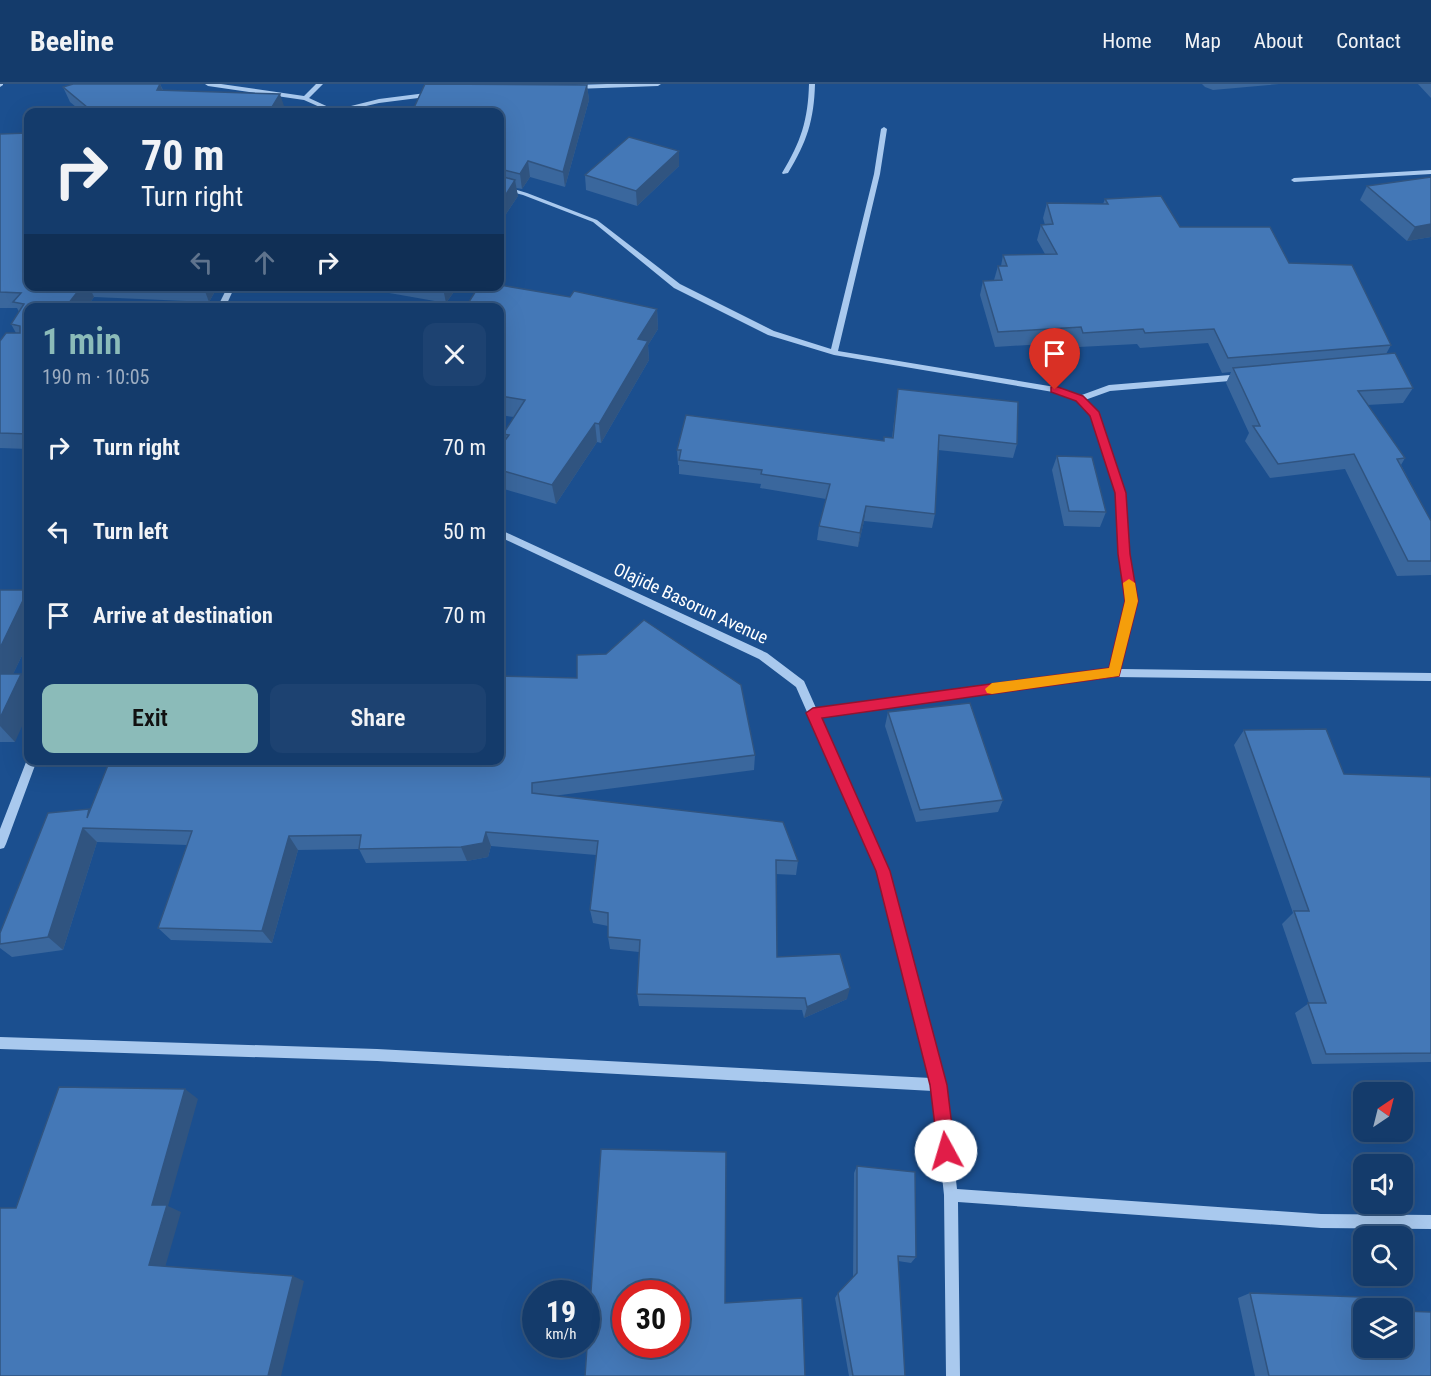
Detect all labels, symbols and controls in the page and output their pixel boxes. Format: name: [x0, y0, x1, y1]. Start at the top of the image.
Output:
text: Beeline: [30, 25, 114, 58]
text: Home: [1102, 29, 1152, 53]
text: Map: [1185, 29, 1221, 53]
text: About: [1254, 29, 1303, 53]
text: Contact: [1336, 29, 1401, 53]
text: 70 m: [141, 131, 224, 180]
icon: right: [42, 132, 120, 210]
text: Turn right: [141, 181, 243, 213]
icon: left: [185, 246, 218, 279]
icon: ahead: [248, 246, 281, 279]
icon: right: [311, 246, 344, 279]
text: 1 min: [42, 321, 122, 363]
button: close: [423, 323, 486, 386]
pin: [1029, 328, 1080, 390]
icon: arrive: [1038, 337, 1071, 370]
text: 190 m · 10:05: [42, 365, 149, 389]
icon: right: [42, 431, 75, 464]
text: Turn right: [93, 435, 180, 460]
text: 70 m: [443, 435, 486, 460]
icon: left: [42, 515, 75, 548]
text: Turn left: [93, 519, 168, 544]
text: 50 m: [443, 519, 486, 544]
street label: Olajide Basorun Avenue: [611, 558, 771, 648]
icon: arrive: [42, 599, 75, 632]
text: Arrive at destination: [93, 603, 273, 628]
text: 70 m: [443, 603, 486, 628]
button: Exit: [42, 684, 258, 753]
button: Share: [270, 684, 486, 753]
north arrow: [1353, 1082, 1413, 1142]
map controls: [1353, 1082, 1413, 1358]
position arrow: [914, 1119, 978, 1183]
button: sound: [1353, 1154, 1413, 1214]
button: search: [1353, 1226, 1413, 1286]
speed limit sign: 30: [612, 1280, 690, 1358]
text: 19: [546, 1294, 576, 1329]
button: layers: [1353, 1298, 1413, 1358]
text: km/h: [546, 1325, 576, 1343]

